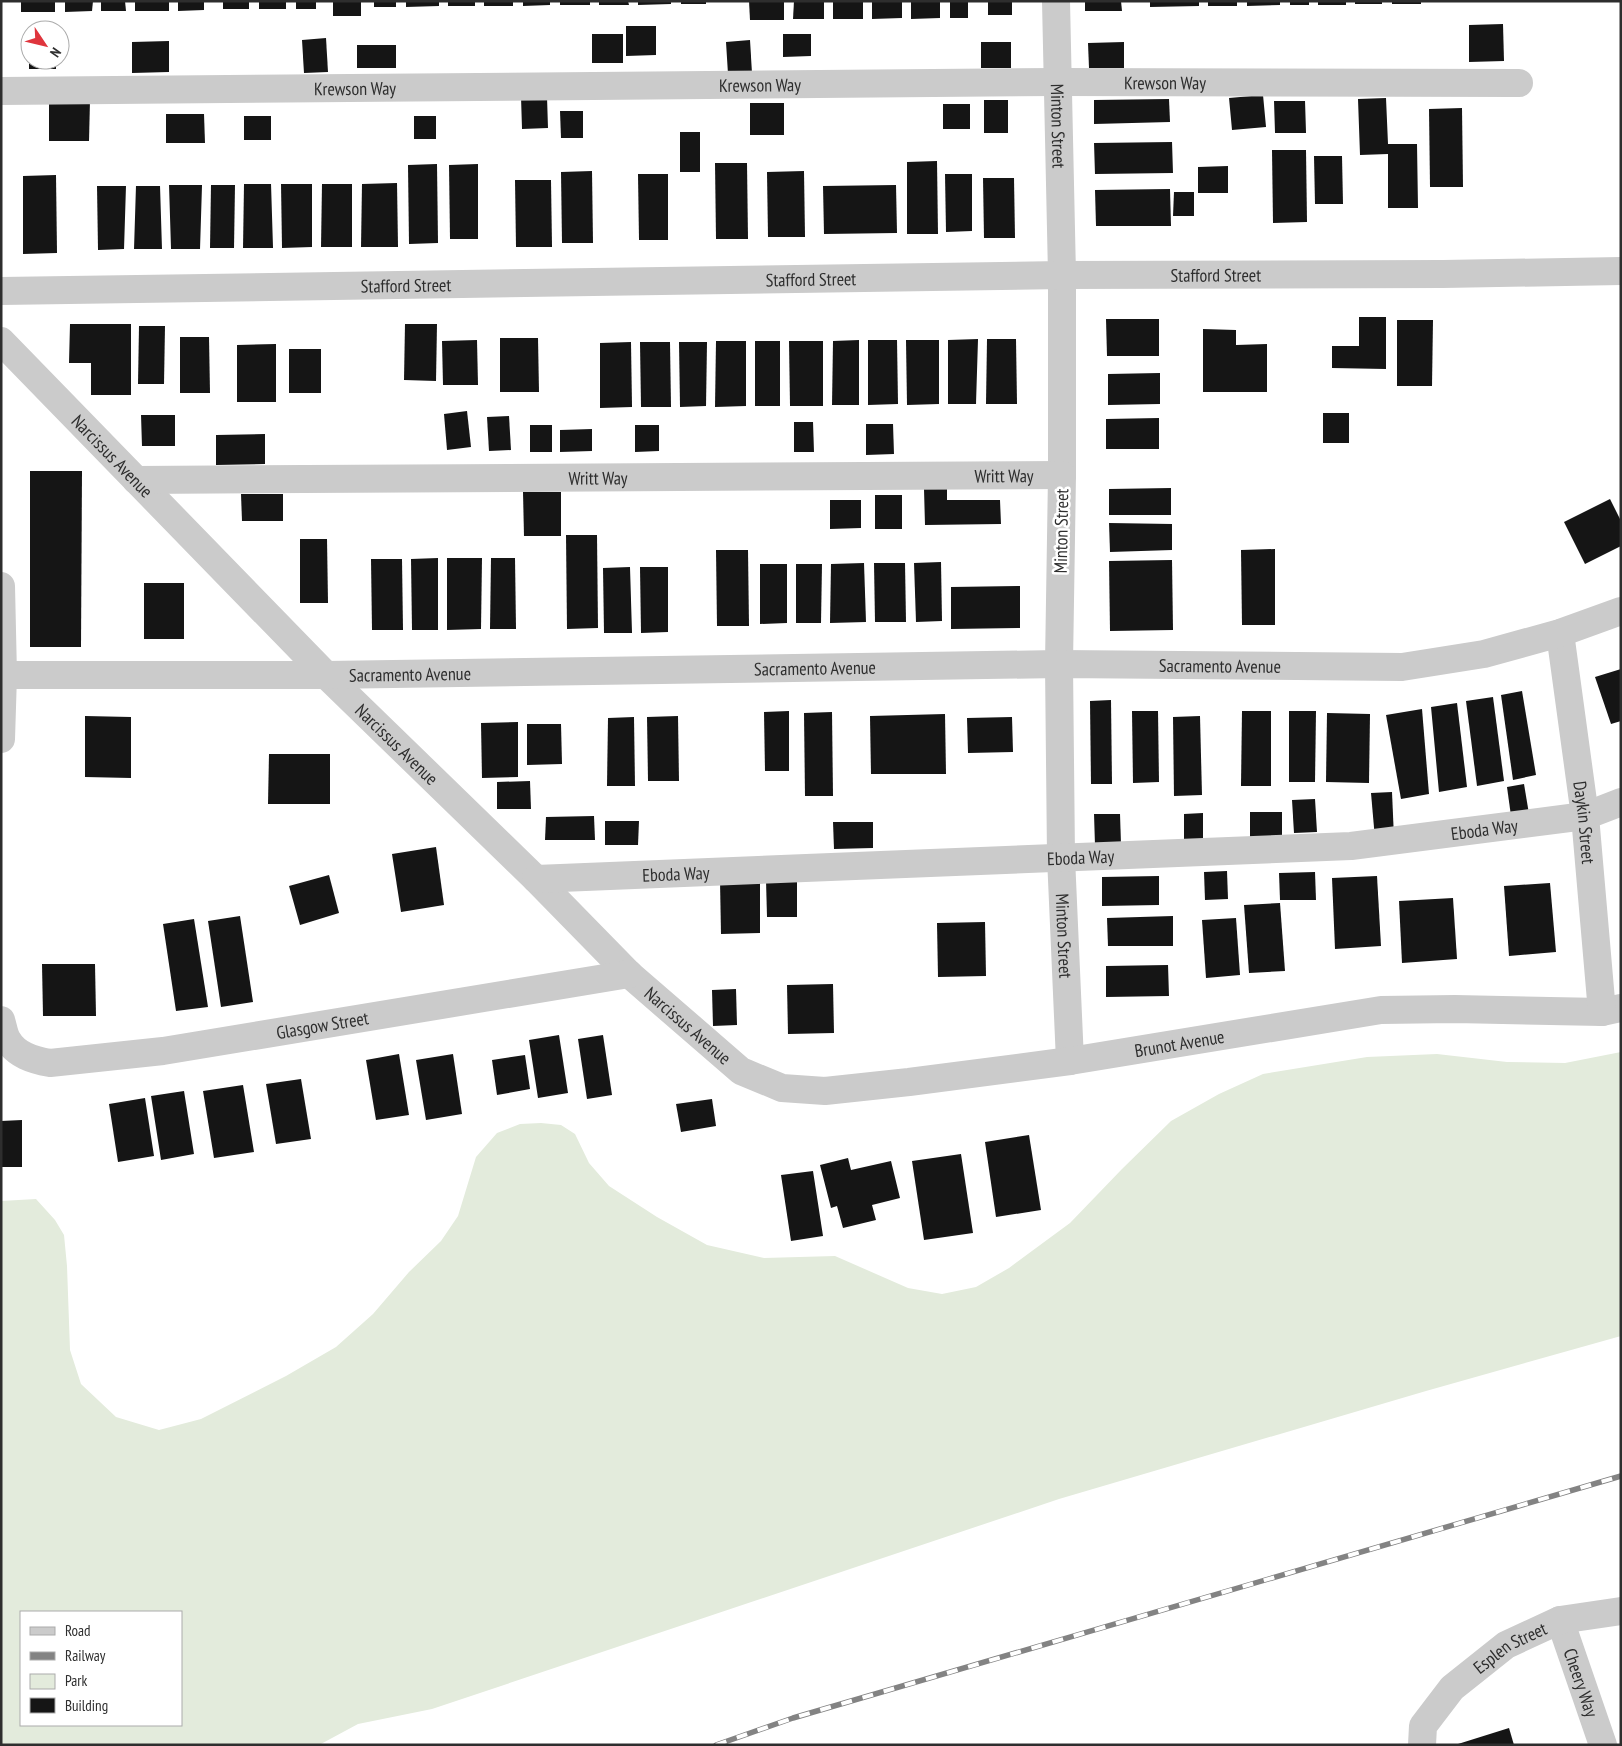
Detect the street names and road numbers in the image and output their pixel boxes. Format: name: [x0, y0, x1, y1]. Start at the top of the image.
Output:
street label: Krewson Way: [1124, 71, 1206, 94]
street label: Krewson Way: [719, 73, 801, 96]
street label: Krewson Way: [314, 76, 396, 100]
street label: Minton Street: [1046, 83, 1071, 169]
street label: Stafford Street: [1171, 263, 1261, 286]
street label: Stafford Street: [765, 267, 856, 291]
street label: Stafford Street: [360, 273, 451, 297]
street label: Narcissus Avenue: [67, 409, 158, 502]
street label: Writt Way: [974, 464, 1034, 487]
street label: Writt Way: [568, 466, 628, 489]
street label: Minton Street: [1049, 488, 1073, 574]
street label: Sacramento Avenue: [1159, 653, 1281, 677]
street label: Sacramento Avenue: [754, 655, 876, 680]
street label: Sacramento Avenue: [349, 661, 471, 686]
street label: Narcissus Avenue: [351, 698, 443, 790]
street label: Daykin Street: [1569, 779, 1601, 865]
street label: Eboda Way: [1449, 813, 1519, 845]
street label: Eboda Way: [1046, 844, 1115, 870]
street label: Eboda Way: [642, 860, 710, 886]
street label: Minton Street: [1051, 893, 1078, 979]
street label: Narcissus Avenue: [640, 981, 736, 1069]
street label: Glasgow Street: [274, 1006, 370, 1044]
street label: Brunot Avenue: [1133, 1024, 1226, 1062]
street label: Esplen Street: [1468, 1616, 1550, 1678]
street label: Cheery Way: [1559, 1645, 1604, 1720]

